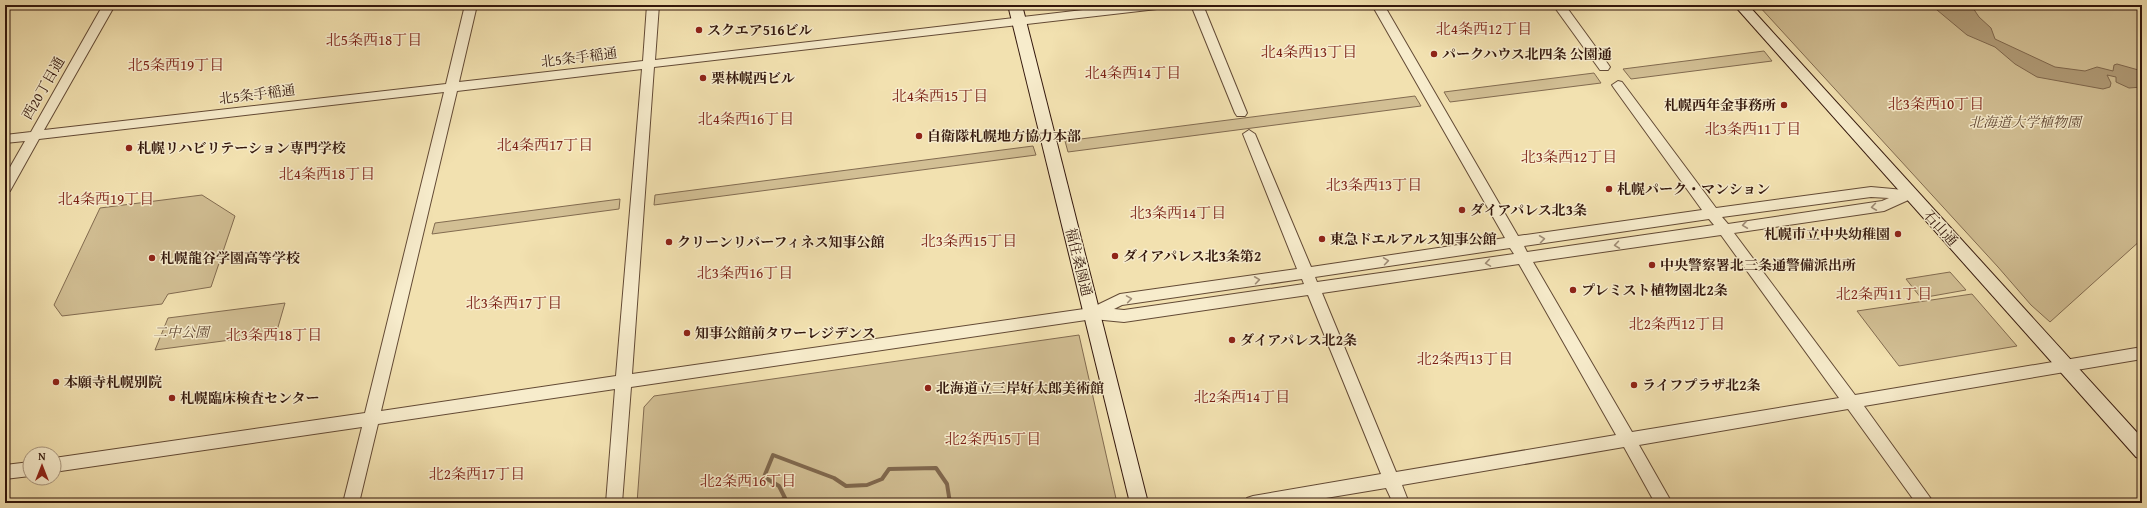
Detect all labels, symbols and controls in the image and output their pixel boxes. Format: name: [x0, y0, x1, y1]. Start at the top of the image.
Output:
district label: 北4条西12丁目: [1436, 18, 1532, 39]
place label: スクエア516ビル: [707, 20, 812, 40]
marker: スクエア516ビル: [694, 25, 704, 35]
district label: 北5条西18丁目: [326, 29, 422, 50]
district label: 北4条西13丁目: [1261, 41, 1357, 62]
street label: 北5条手稲通: [540, 42, 618, 72]
place label: パークハウス北四条 公園通: [1442, 44, 1612, 64]
marker: パークハウス北四条 公園通: [1429, 49, 1439, 59]
street label: 西20丁目通: [17, 53, 69, 123]
district label: 北5条西19丁目: [128, 54, 224, 75]
district label: 北4条西14丁目: [1085, 62, 1181, 83]
place label: 栗林幌西ビル: [711, 68, 795, 88]
marker: 栗林幌西ビル: [698, 73, 708, 83]
street label: 北5条手稲通: [218, 79, 296, 109]
district label: 北4条西15丁目: [892, 85, 988, 106]
district label: 北3条西10丁目: [1888, 93, 1984, 114]
place label: 札幌西年金事務所: [1664, 95, 1776, 115]
marker: 札幌西年金事務所: [1779, 100, 1789, 110]
district label: 北4条西16丁目: [698, 108, 794, 129]
park label: 北海道大学植物園: [1969, 112, 2083, 132]
district label: 北3条西11丁目: [1705, 118, 1801, 139]
place label: 自衛隊札幌地方協力本部: [927, 126, 1081, 146]
marker: 自衛隊札幌地方協力本部: [914, 131, 924, 141]
district label: 北4条西17丁目: [497, 134, 593, 155]
place label: 札幌リハビリテーション専門学校: [137, 138, 346, 158]
marker: 札幌リハビリテーション専門学校: [124, 143, 134, 153]
district label: 北3条西12丁目: [1521, 146, 1617, 167]
district label: 北4条西18丁目: [279, 163, 375, 184]
district label: 北3条西13丁目: [1326, 174, 1422, 195]
place label: 札幌パーク・マンション: [1617, 179, 1770, 199]
marker: 札幌パーク・マンション: [1604, 184, 1614, 194]
district label: 北4条西19丁目: [58, 188, 154, 209]
place label: ダイアパレス北3条: [1470, 200, 1587, 220]
district label: 北3条西14丁目: [1130, 202, 1226, 223]
one-way arrow: [1871, 202, 1877, 211]
marker: ダイアパレス北3条: [1457, 205, 1467, 215]
street label: 石山通: [1920, 206, 1962, 250]
one-way arrow: [1742, 220, 1749, 229]
place label: 札幌市立中央幼稚園: [1764, 224, 1890, 244]
street label: 福住桑園通: [1061, 226, 1097, 298]
place label: 東急ドエルアルス知事公館: [1330, 229, 1496, 249]
marker: 札幌市立中央幼稚園: [1893, 229, 1903, 239]
district label: 北3条西15丁目: [921, 230, 1017, 251]
place label: クリーンリバーフィネス知事公館: [677, 232, 884, 252]
marker: 東急ドエルアルス知事公館: [1317, 234, 1327, 244]
one-way arrow: [1539, 235, 1546, 244]
marker: クリーンリバーフィネス知事公館: [664, 237, 674, 247]
one-way arrow: [1614, 240, 1620, 249]
place label: ダイアパレス北3条第2: [1123, 246, 1261, 266]
place label: 札幌龍谷学園高等学校: [160, 248, 300, 268]
marker: ダイアパレス北3条第2: [1110, 251, 1120, 261]
marker: 札幌龍谷学園高等学校: [147, 253, 157, 263]
place label: 中央警察署北三条通警備派出所: [1660, 255, 1856, 275]
one-way arrow: [1383, 257, 1389, 266]
one-way arrow: [1485, 259, 1491, 267]
marker: 中央警察署北三条通警備派出所: [1647, 260, 1657, 270]
district label: 北3条西16丁目: [697, 262, 793, 283]
one-way arrow: [1254, 276, 1260, 285]
place label: プレミスト植物園北2条: [1581, 280, 1728, 300]
district label: 北2条西11丁目: [1836, 283, 1932, 304]
marker: プレミスト植物園北2条: [1568, 285, 1578, 295]
district label: 北3条西17丁目: [466, 292, 562, 313]
one-way arrow: [1126, 295, 1132, 304]
district label: 北2条西12丁目: [1629, 313, 1725, 334]
park label: 二中公園: [153, 322, 211, 342]
place label: 知事公館前タワーレジデンス: [695, 323, 876, 343]
district label: 北3条西18丁目: [226, 324, 322, 345]
marker: 知事公館前タワーレジデンス: [682, 328, 692, 338]
place label: ダイアパレス北2条: [1240, 330, 1357, 350]
marker: ダイアパレス北2条: [1227, 335, 1237, 345]
district label: 北2条西13丁目: [1417, 348, 1513, 369]
place label: 本願寺札幌別院: [64, 372, 162, 392]
place label: ライフプラザ北2条: [1642, 375, 1760, 395]
marker: 本願寺札幌別院: [51, 377, 61, 387]
place label: 北海道立三岸好太郎美術館: [936, 378, 1104, 398]
marker: ライフプラザ北2条: [1629, 380, 1639, 390]
marker: 北海道立三岸好太郎美術館: [923, 383, 933, 393]
district label: 北2条西14丁目: [1194, 386, 1290, 407]
place label: 札幌臨床検査センター: [180, 388, 319, 408]
marker: 札幌臨床検査センター: [167, 393, 177, 403]
district label: 北2条西15丁目: [945, 428, 1041, 449]
north arrow: [22, 446, 62, 486]
text: N: [38, 448, 46, 464]
district label: 北2条西17丁目: [429, 463, 525, 484]
district label: 北2条西16丁目: [700, 470, 796, 491]

